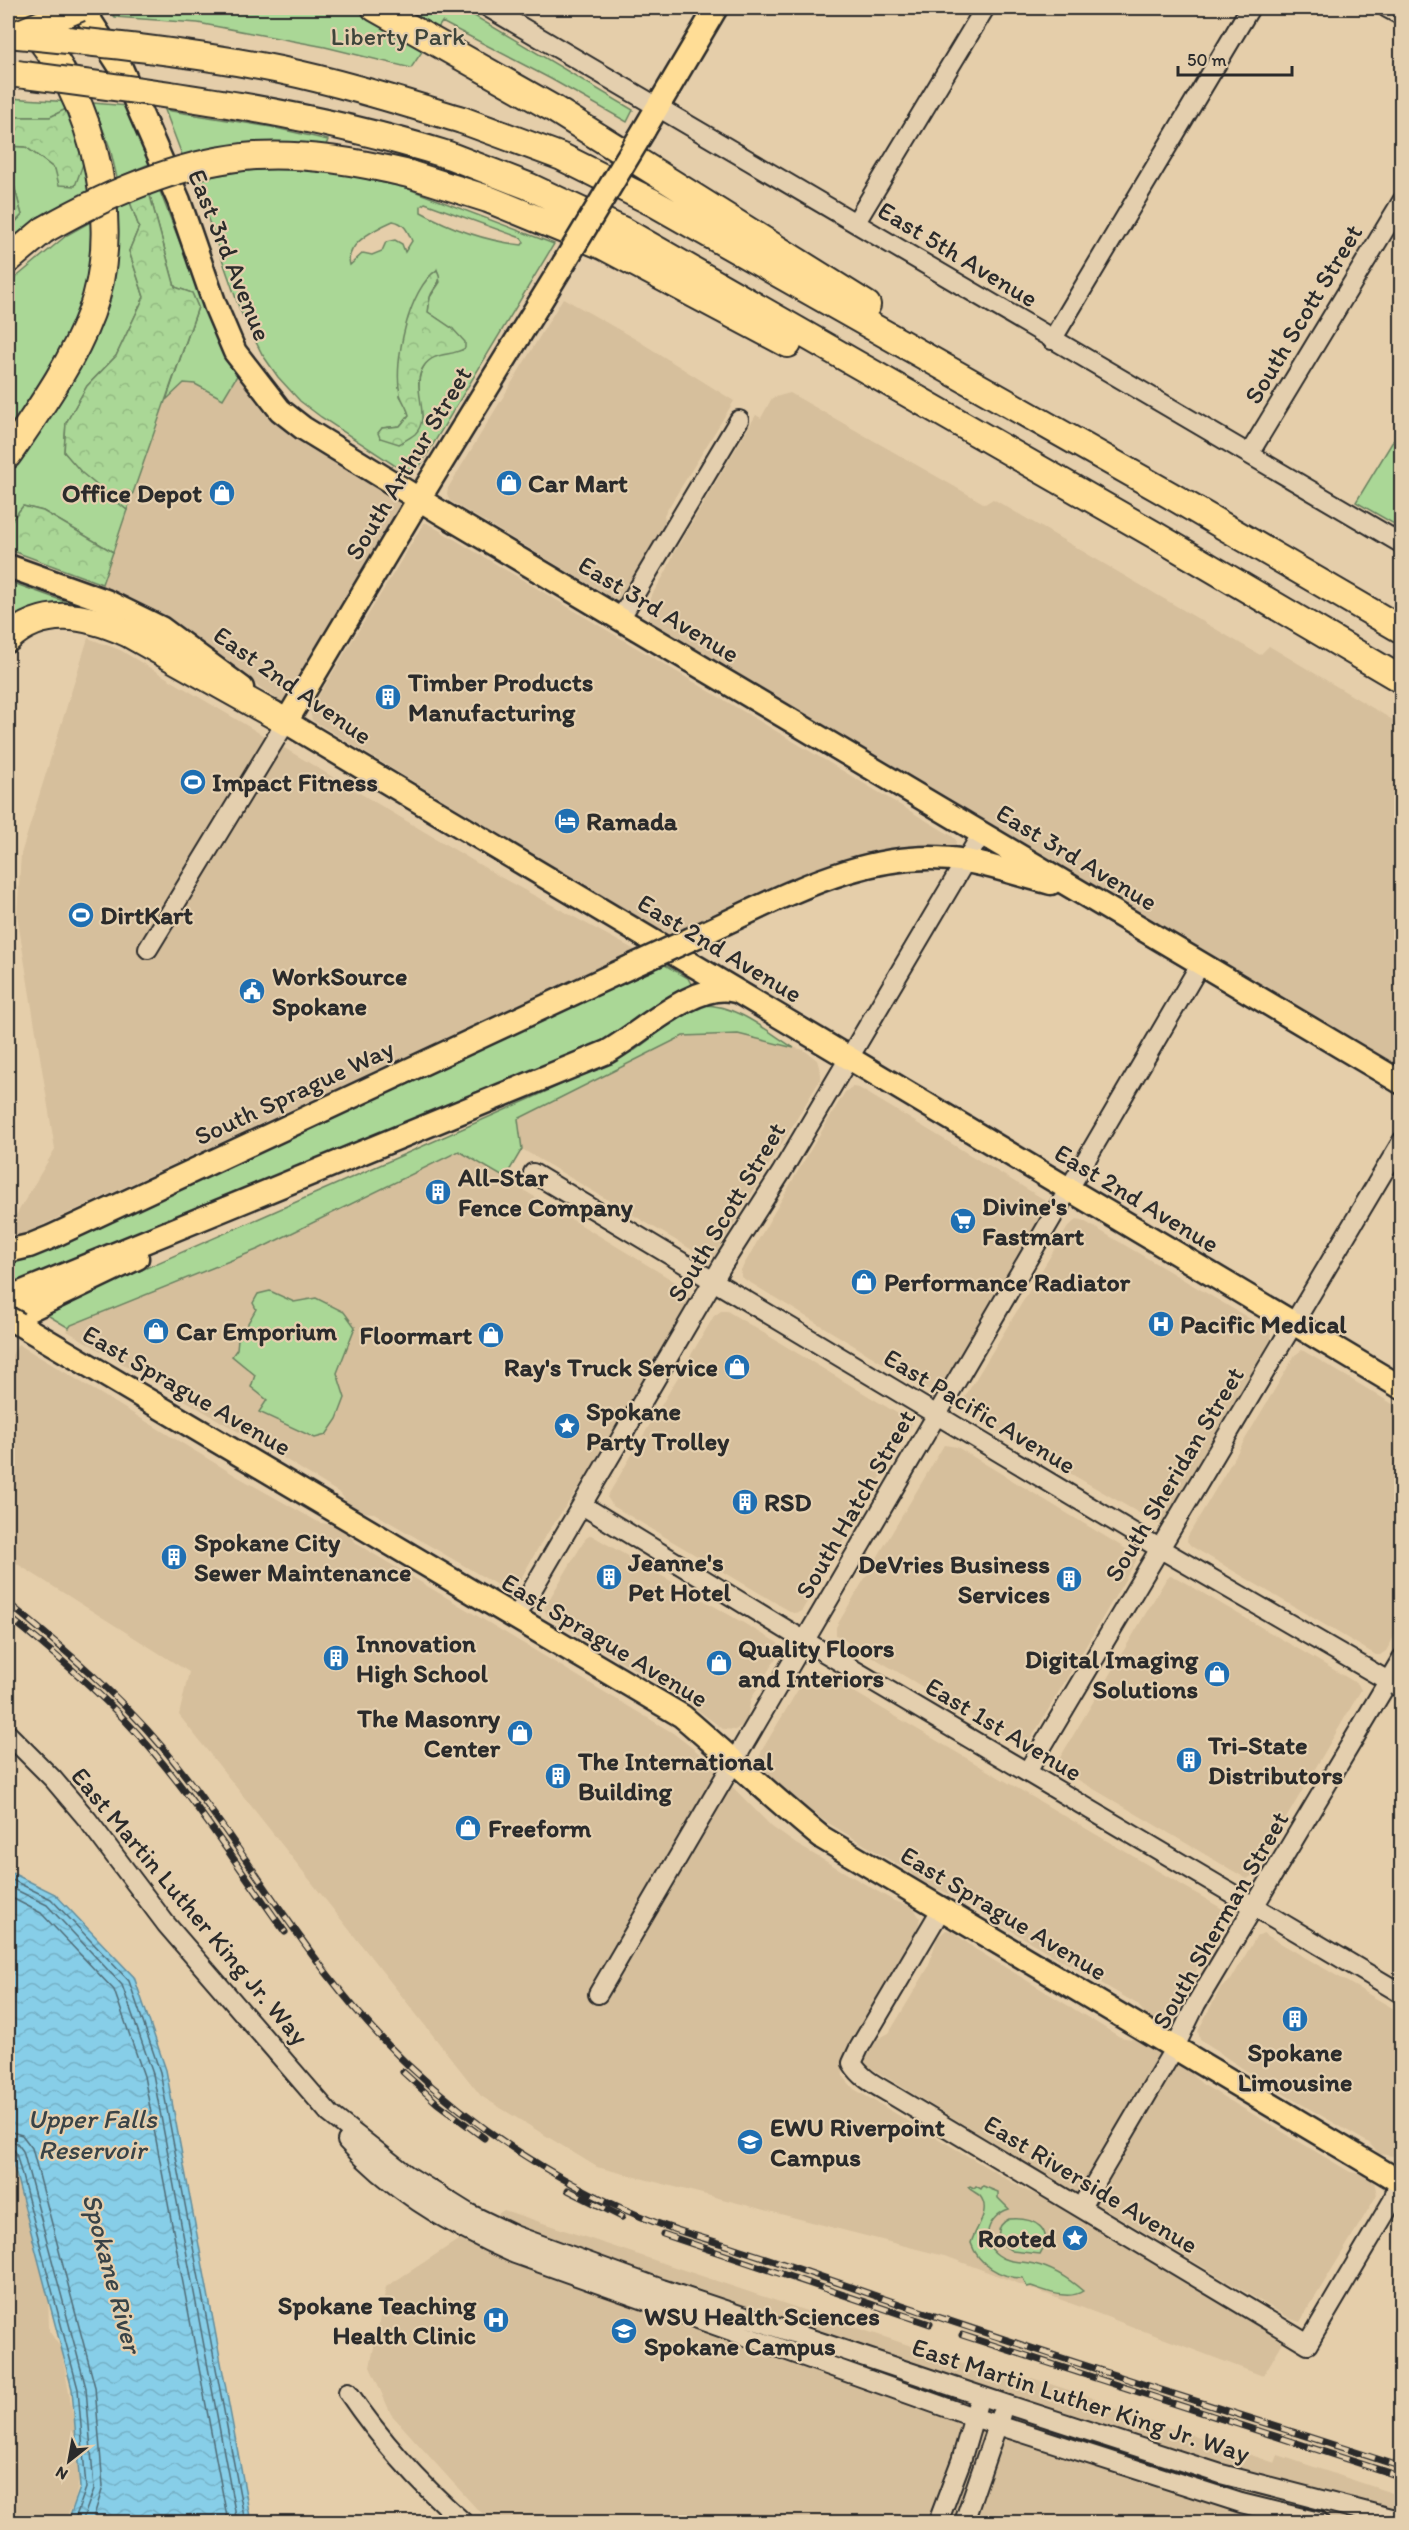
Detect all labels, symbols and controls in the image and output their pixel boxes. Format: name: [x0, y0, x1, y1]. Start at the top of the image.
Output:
park label: Liberty Park: [331, 20, 466, 52]
scale bar: [1178, 39, 1292, 77]
text: 50 m: [1187, 49, 1227, 71]
street label: East 3rd Avenue: [181, 164, 279, 346]
street label: East 5th Avenue: [872, 194, 1044, 314]
street label: South Scott Street: [1237, 218, 1369, 410]
street label: South Arthur Street: [338, 360, 479, 566]
place label: Car Mart: [528, 467, 628, 499]
shop icon: Car Mart: [494, 468, 524, 498]
place label: Office Depot: [62, 477, 202, 509]
shop icon: Office Depot: [207, 478, 237, 508]
street label: East 3rd Avenue: [573, 548, 745, 670]
street label: East 2nd Avenue: [208, 618, 378, 752]
place label: Timber Products Manufacturing: [407, 666, 593, 728]
building icon: Timber Products Manufacturing: [373, 682, 403, 712]
place label: Impact Fitness: [212, 766, 378, 798]
sports icon: Impact Fitness: [178, 767, 208, 797]
street label: East 3rd Avenue: [991, 796, 1163, 918]
place label: Ramada: [586, 805, 678, 837]
hotel icon: Ramada: [552, 806, 582, 836]
street label: East 2nd Avenue: [632, 886, 808, 1010]
place label: DirtKart: [100, 899, 193, 931]
sports icon: DirtKart: [66, 900, 96, 930]
place label: WorkSource Spokane: [272, 960, 407, 1022]
public building icon: WorkSource Spokane: [237, 976, 267, 1006]
street label: South Sprague Way: [189, 1032, 399, 1152]
street label: South Scott Street: [660, 1116, 792, 1308]
street label: East 2nd Avenue: [1049, 1136, 1225, 1260]
place label: All-Star Fence Company: [457, 1161, 634, 1223]
building icon: All-Star Fence Company: [423, 1177, 453, 1207]
place label: Divine's Fastmart: [982, 1190, 1084, 1252]
supermarket icon: Divine's Fastmart: [948, 1206, 978, 1236]
place label: Performance Radiator: [884, 1266, 1131, 1298]
shop icon: Performance Radiator: [849, 1267, 879, 1297]
place label: Pacific Medical: [1180, 1308, 1347, 1340]
hospital icon: Pacific Medical: [1146, 1309, 1176, 1339]
place label: Car Emporium: [176, 1315, 338, 1347]
shop icon: Car Emporium: [141, 1316, 171, 1346]
street label: East Sprague Avenue: [77, 1317, 297, 1463]
place label: Floormart: [360, 1319, 472, 1351]
shop icon: Floormart: [476, 1320, 506, 1350]
street label: East Pacific Avenue: [878, 1341, 1082, 1481]
place label: Ray's Truck Service: [504, 1351, 718, 1383]
shop icon: Ray's Truck Service: [722, 1352, 752, 1382]
street label: South Sheridan Street: [1097, 1360, 1251, 1587]
place label: Spokane Party Trolley: [586, 1395, 730, 1457]
street label: South Hatch Street: [788, 1404, 922, 1604]
place icon: Spokane Party Trolley: [552, 1411, 582, 1441]
place label: RSD: [764, 1486, 812, 1518]
building icon: RSD: [730, 1487, 760, 1517]
place label: Spokane City Sewer Maintenance: [194, 1526, 411, 1588]
building icon: Spokane City Sewer Maintenance: [159, 1542, 189, 1572]
place label: Jeanne's Pet Hotel: [627, 1546, 732, 1608]
place label: DeVries Business Services: [858, 1548, 1050, 1610]
building icon: Jeanne's Pet Hotel: [594, 1562, 624, 1592]
building icon: DeVries Business Services: [1054, 1564, 1084, 1594]
street label: East Sprague Avenue: [496, 1566, 714, 1714]
place label: Innovation High School: [356, 1627, 488, 1689]
place label: Quality Floors and Interiors: [738, 1632, 895, 1694]
building icon: Innovation High School: [321, 1643, 351, 1673]
place label: Digital Imaging Solutions: [1025, 1643, 1199, 1705]
shop icon: Quality Floors and Interiors: [704, 1648, 734, 1678]
shop icon: Digital Imaging Solutions: [1202, 1659, 1232, 1689]
street label: East 1st Avenue: [920, 1670, 1088, 1788]
place label: The Masonry Center: [356, 1702, 501, 1764]
shop icon: The Masonry Center: [505, 1718, 535, 1748]
place label: Tri-State Distributors: [1207, 1729, 1343, 1791]
place label: The International Building: [577, 1745, 774, 1807]
building icon: Tri-State Distributors: [1174, 1745, 1204, 1775]
street label: East Martin Luther King Jr. Way: [64, 1761, 316, 2051]
building icon: The International Building: [543, 1761, 573, 1791]
street label: South Sherman Street: [1145, 1805, 1296, 2035]
place label: Freeform: [488, 1812, 592, 1844]
shop icon: Freeform: [453, 1813, 483, 1843]
street label: East Sprague Avenue: [895, 1839, 1113, 1987]
building icon: Spokane Limousine: [1280, 2004, 1310, 2034]
place label: Spokane Limousine: [1238, 2036, 1352, 2098]
water label: Upper Falls Reservoir: [27, 2102, 158, 2166]
street label: East Riverside Avenue: [978, 2107, 1204, 2261]
place label: EWU Riverpoint Campus: [770, 2111, 945, 2173]
school or university icon: EWU Riverpoint Campus: [735, 2127, 765, 2157]
water label: Spokane River: [75, 2190, 150, 2359]
place label: Rooted: [978, 2222, 1057, 2254]
place icon: Rooted: [1060, 2223, 1090, 2253]
place label: Spokane Teaching Health Clinic: [278, 2289, 477, 2351]
place label: WSU Health Sciences Spokane Campus: [644, 2300, 880, 2362]
hospital icon: Spokane Teaching Health Clinic: [481, 2305, 511, 2335]
school or university icon: WSU Health Sciences Spokane Campus: [609, 2316, 639, 2346]
street label: East Martin Luther King Jr. Way: [908, 2330, 1254, 2470]
north arrow: [39, 2431, 99, 2491]
text: N: [52, 2463, 71, 2484]

